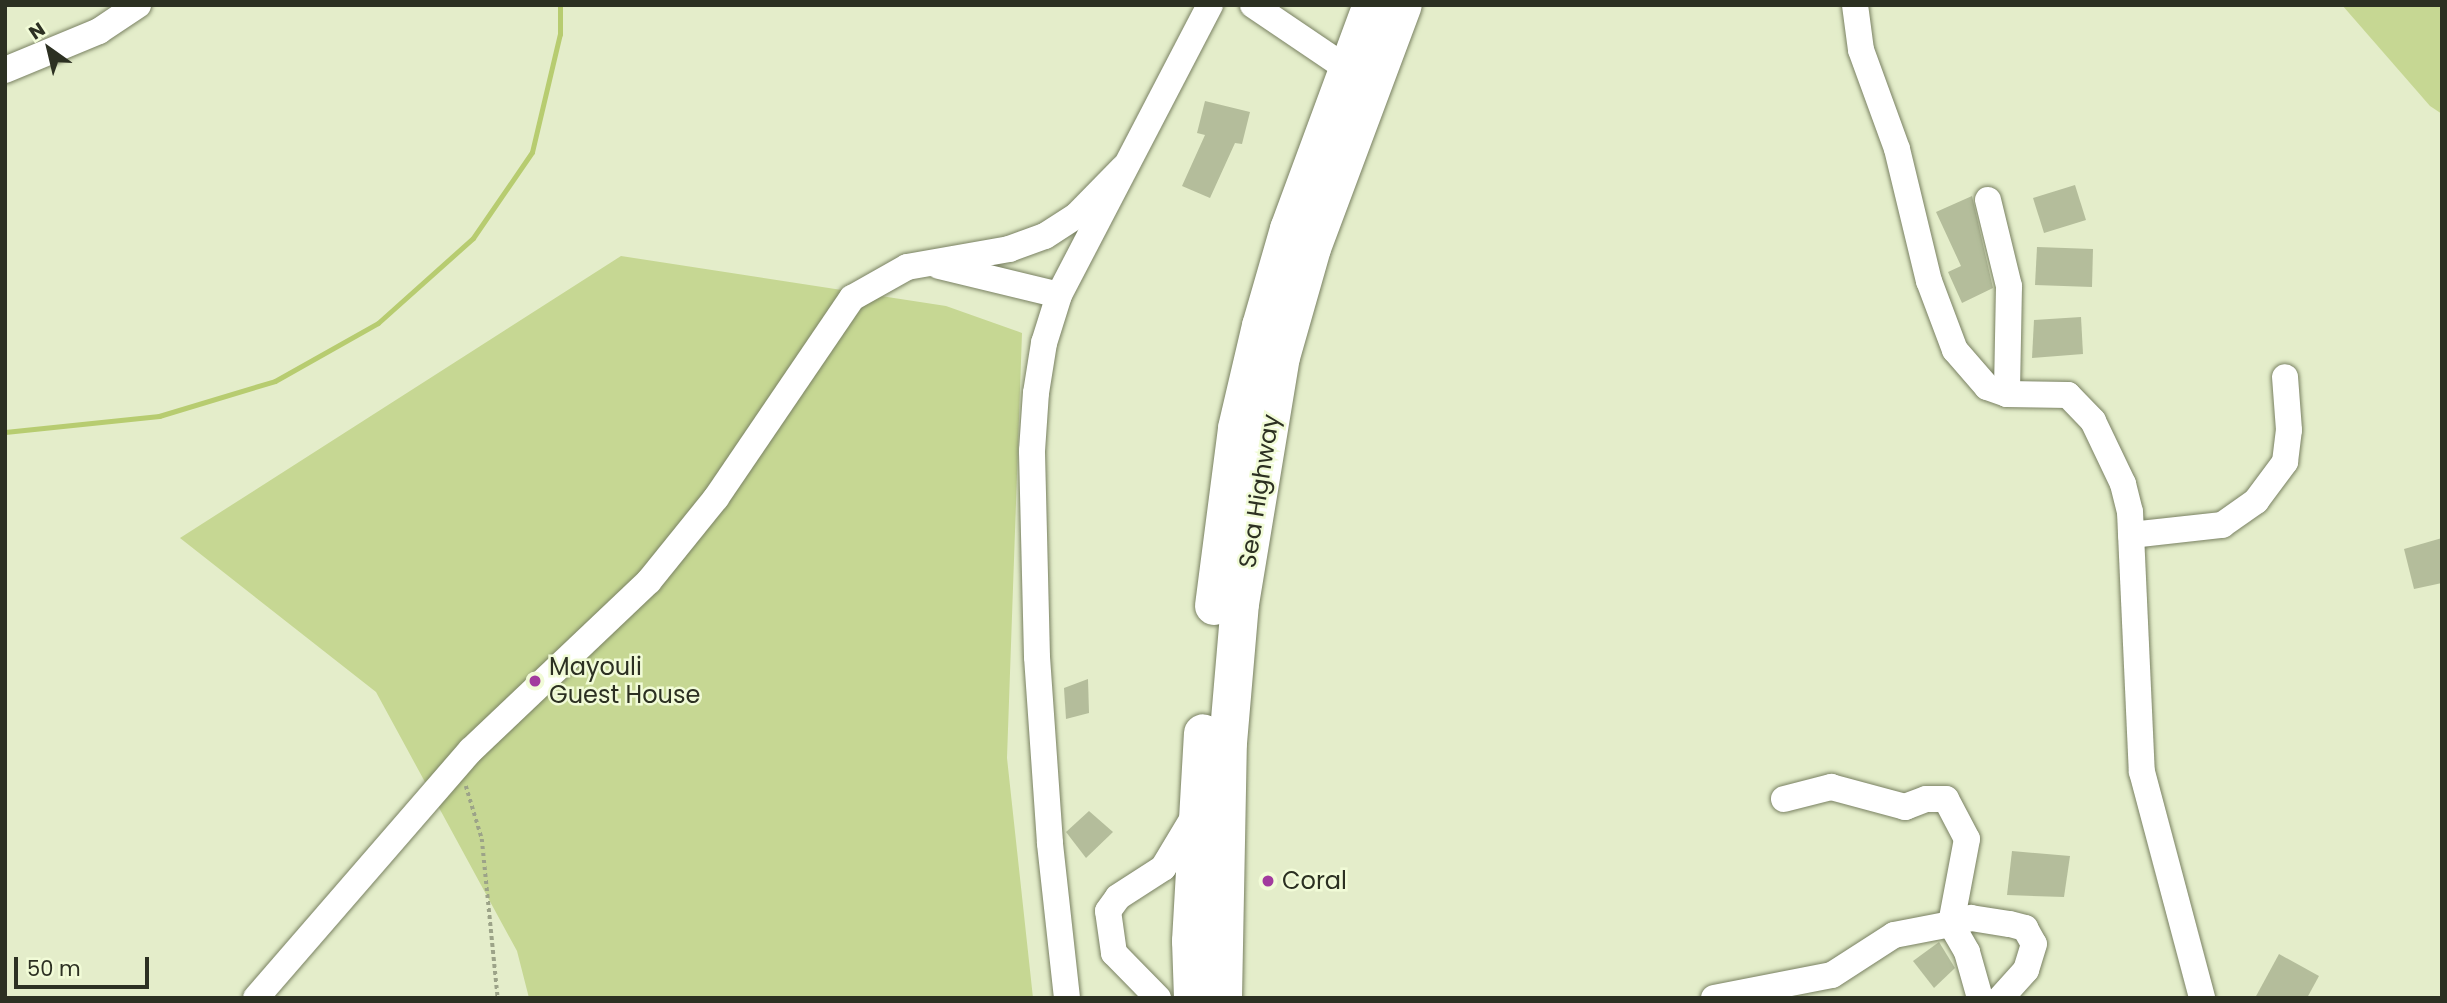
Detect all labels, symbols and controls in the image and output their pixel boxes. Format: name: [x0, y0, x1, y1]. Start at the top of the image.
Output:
north arrow: [14, 14, 84, 84]
text: N: [23, 16, 50, 46]
street label: Sea Highway: [1233, 412, 1285, 570]
place label: Mayouli Guest House: [549, 653, 700, 709]
marker: Mayouli Guest House: [527, 673, 543, 689]
place label: Coral: [1282, 867, 1347, 895]
marker: Coral: [1260, 873, 1276, 889]
scale bar: [18, 944, 152, 988]
text: 50 m: [27, 954, 81, 983]

